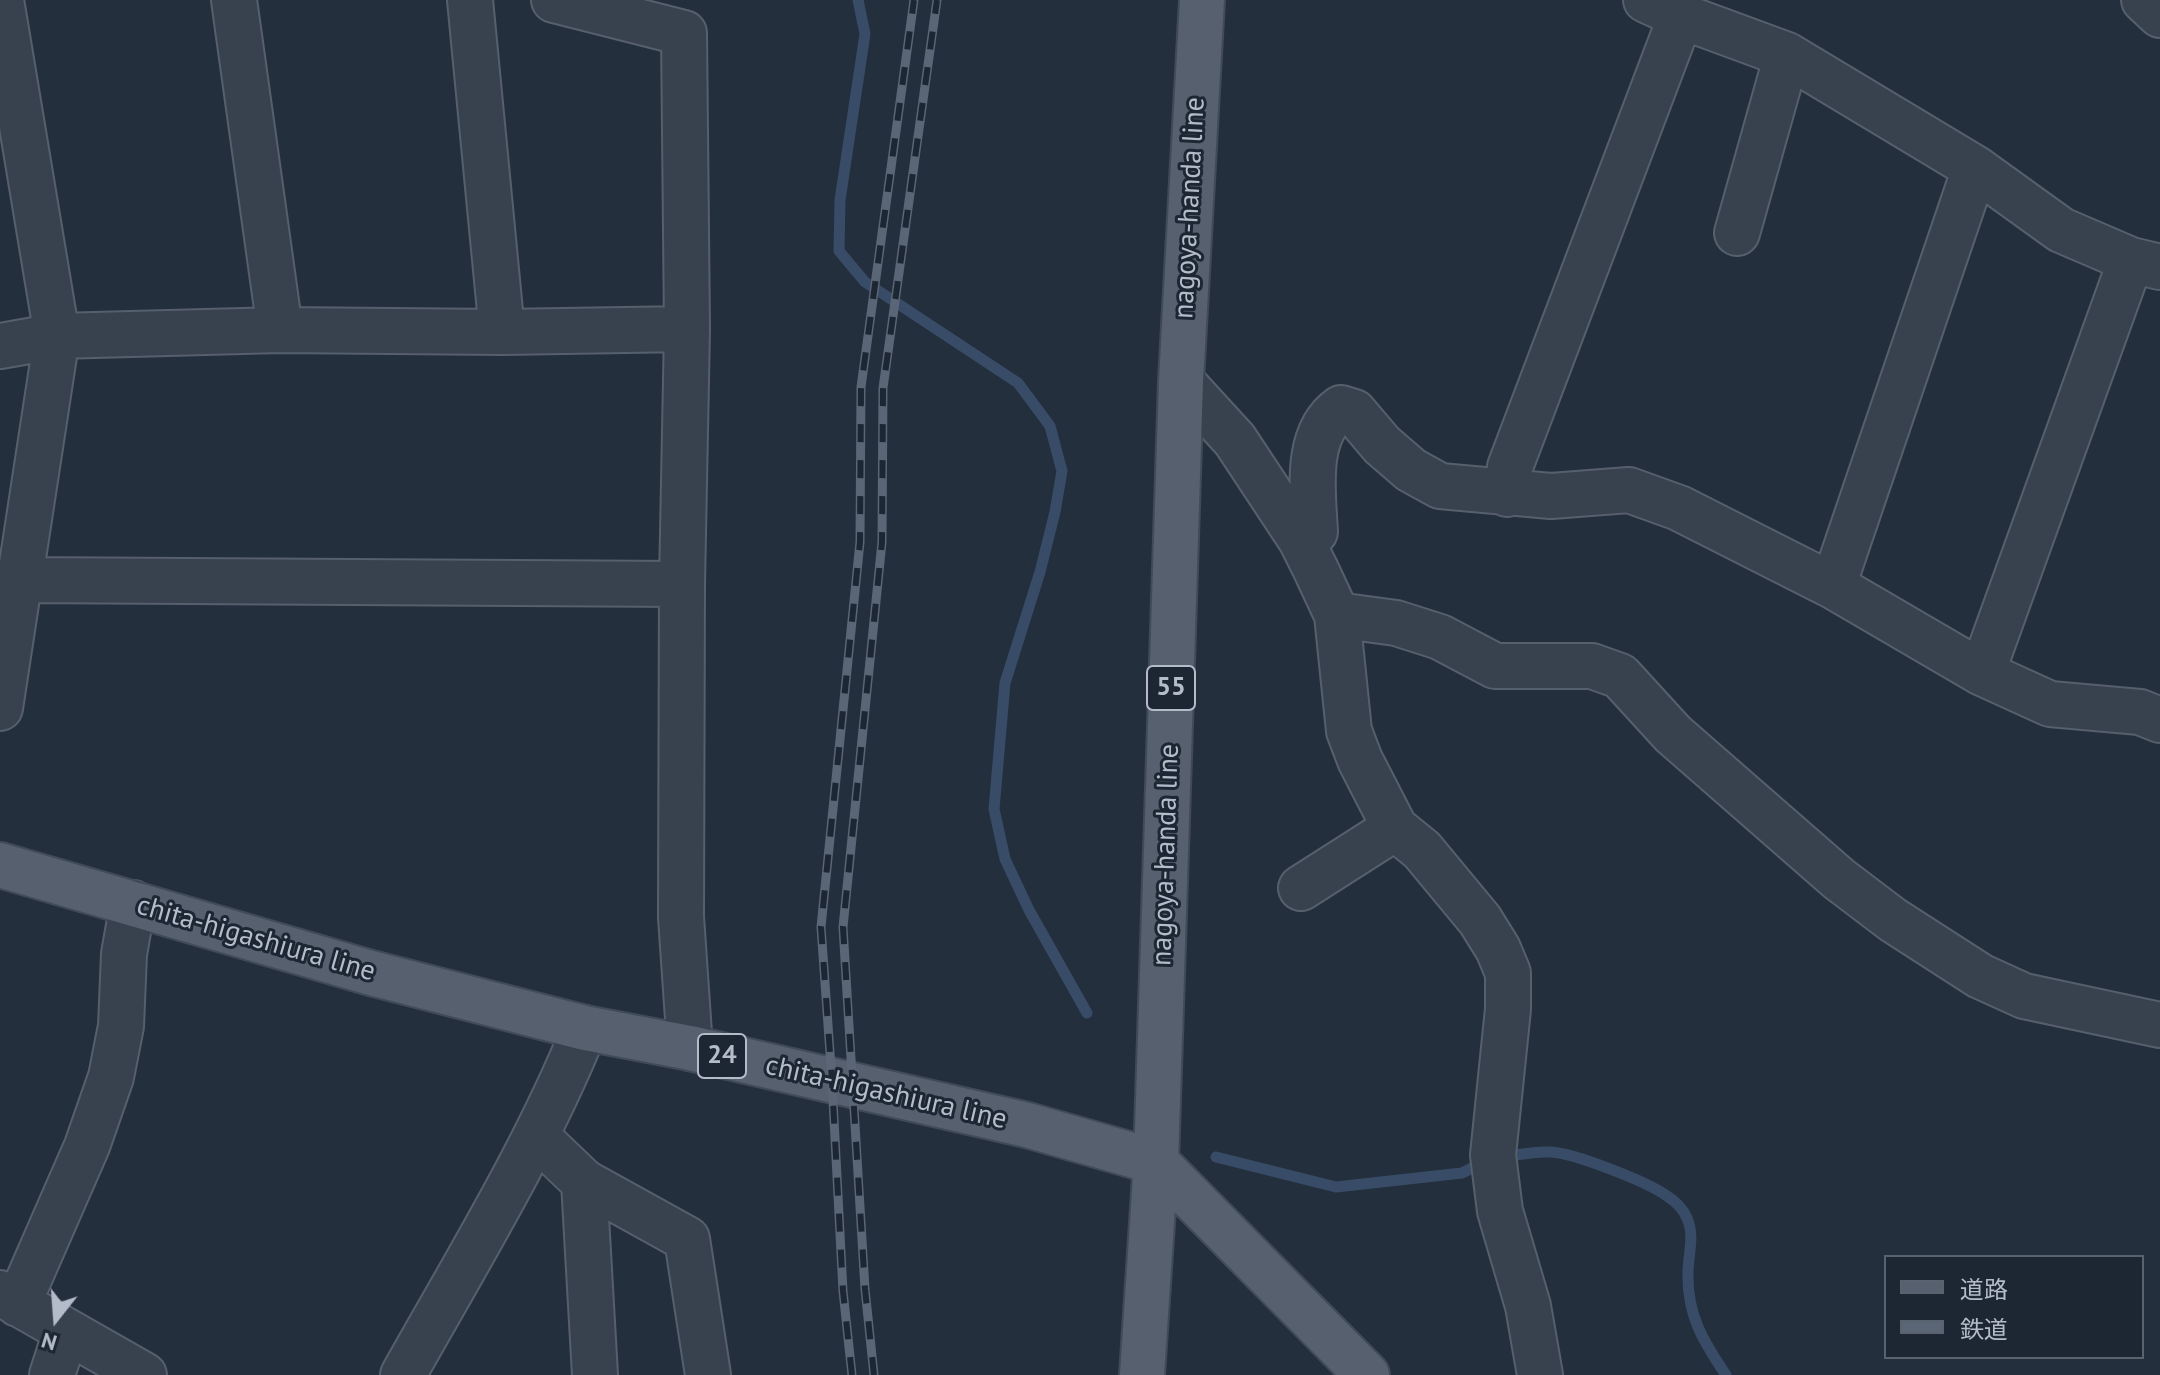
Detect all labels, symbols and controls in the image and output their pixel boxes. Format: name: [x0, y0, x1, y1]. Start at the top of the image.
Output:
street label: nagoya-handa line: [1167, 96, 1213, 320]
road number: 55: [1147, 666, 1195, 710]
street label: nagoya-handa line: [1145, 743, 1187, 967]
street label: chita-higashiura line: [133, 889, 379, 989]
road number: 24: [698, 1034, 746, 1078]
street label: chita-higashiura line: [762, 1049, 1010, 1137]
legend: [1884, 1255, 2144, 1359]
text: 道路: [1960, 1274, 2008, 1305]
north arrow: [16, 1279, 96, 1359]
text: 鉄道: [1960, 1314, 2008, 1345]
text: N: [38, 1326, 60, 1357]

